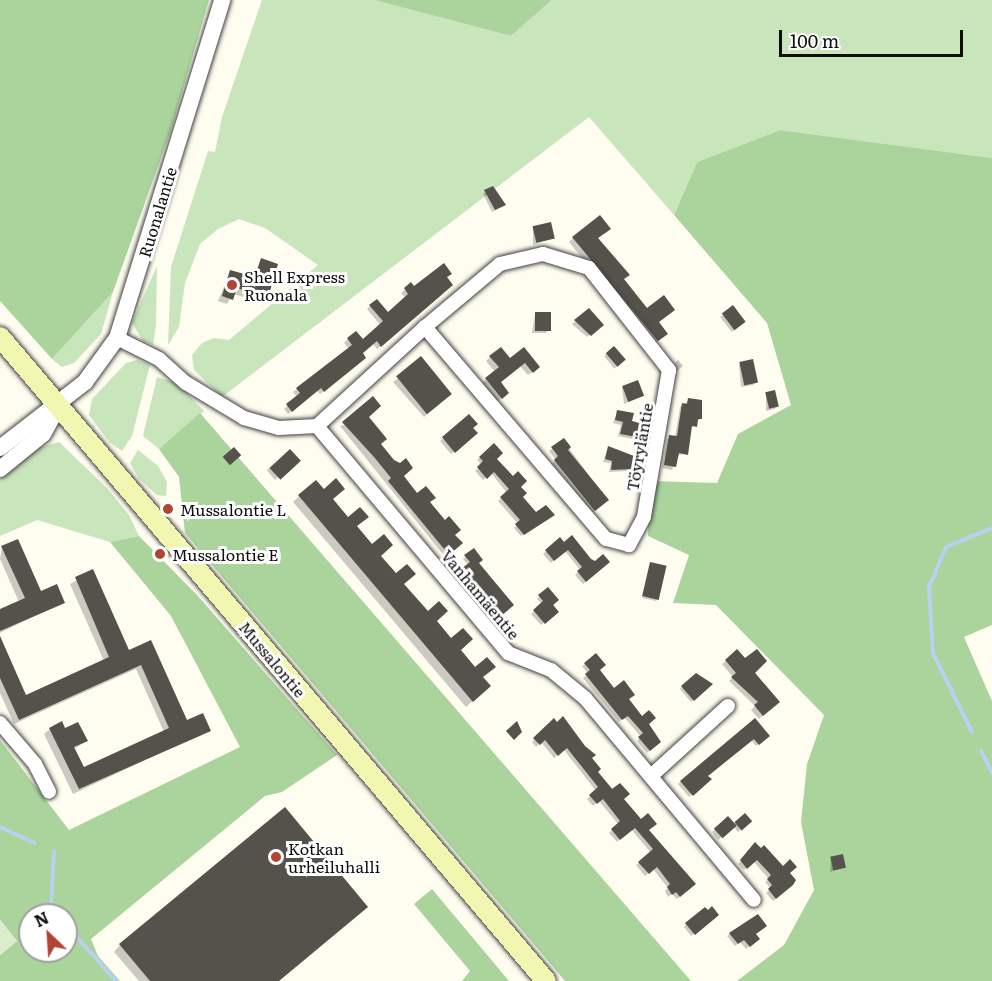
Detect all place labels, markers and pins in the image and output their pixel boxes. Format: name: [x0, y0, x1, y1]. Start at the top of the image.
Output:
place label: Shell Express Ruonala: [244, 266, 345, 304]
marker: Shell Express Ruonala: [225, 278, 239, 292]
place label: Mussalontie L: [180, 499, 286, 519]
marker: Mussalontie L: [161, 502, 175, 516]
place label: Mussalontie E: [172, 544, 278, 564]
marker: Mussalontie E: [153, 547, 167, 561]
place label: Kotkan urheiluhalli: [288, 838, 380, 876]
marker: Kotkan urheiluhalli: [269, 850, 283, 864]

